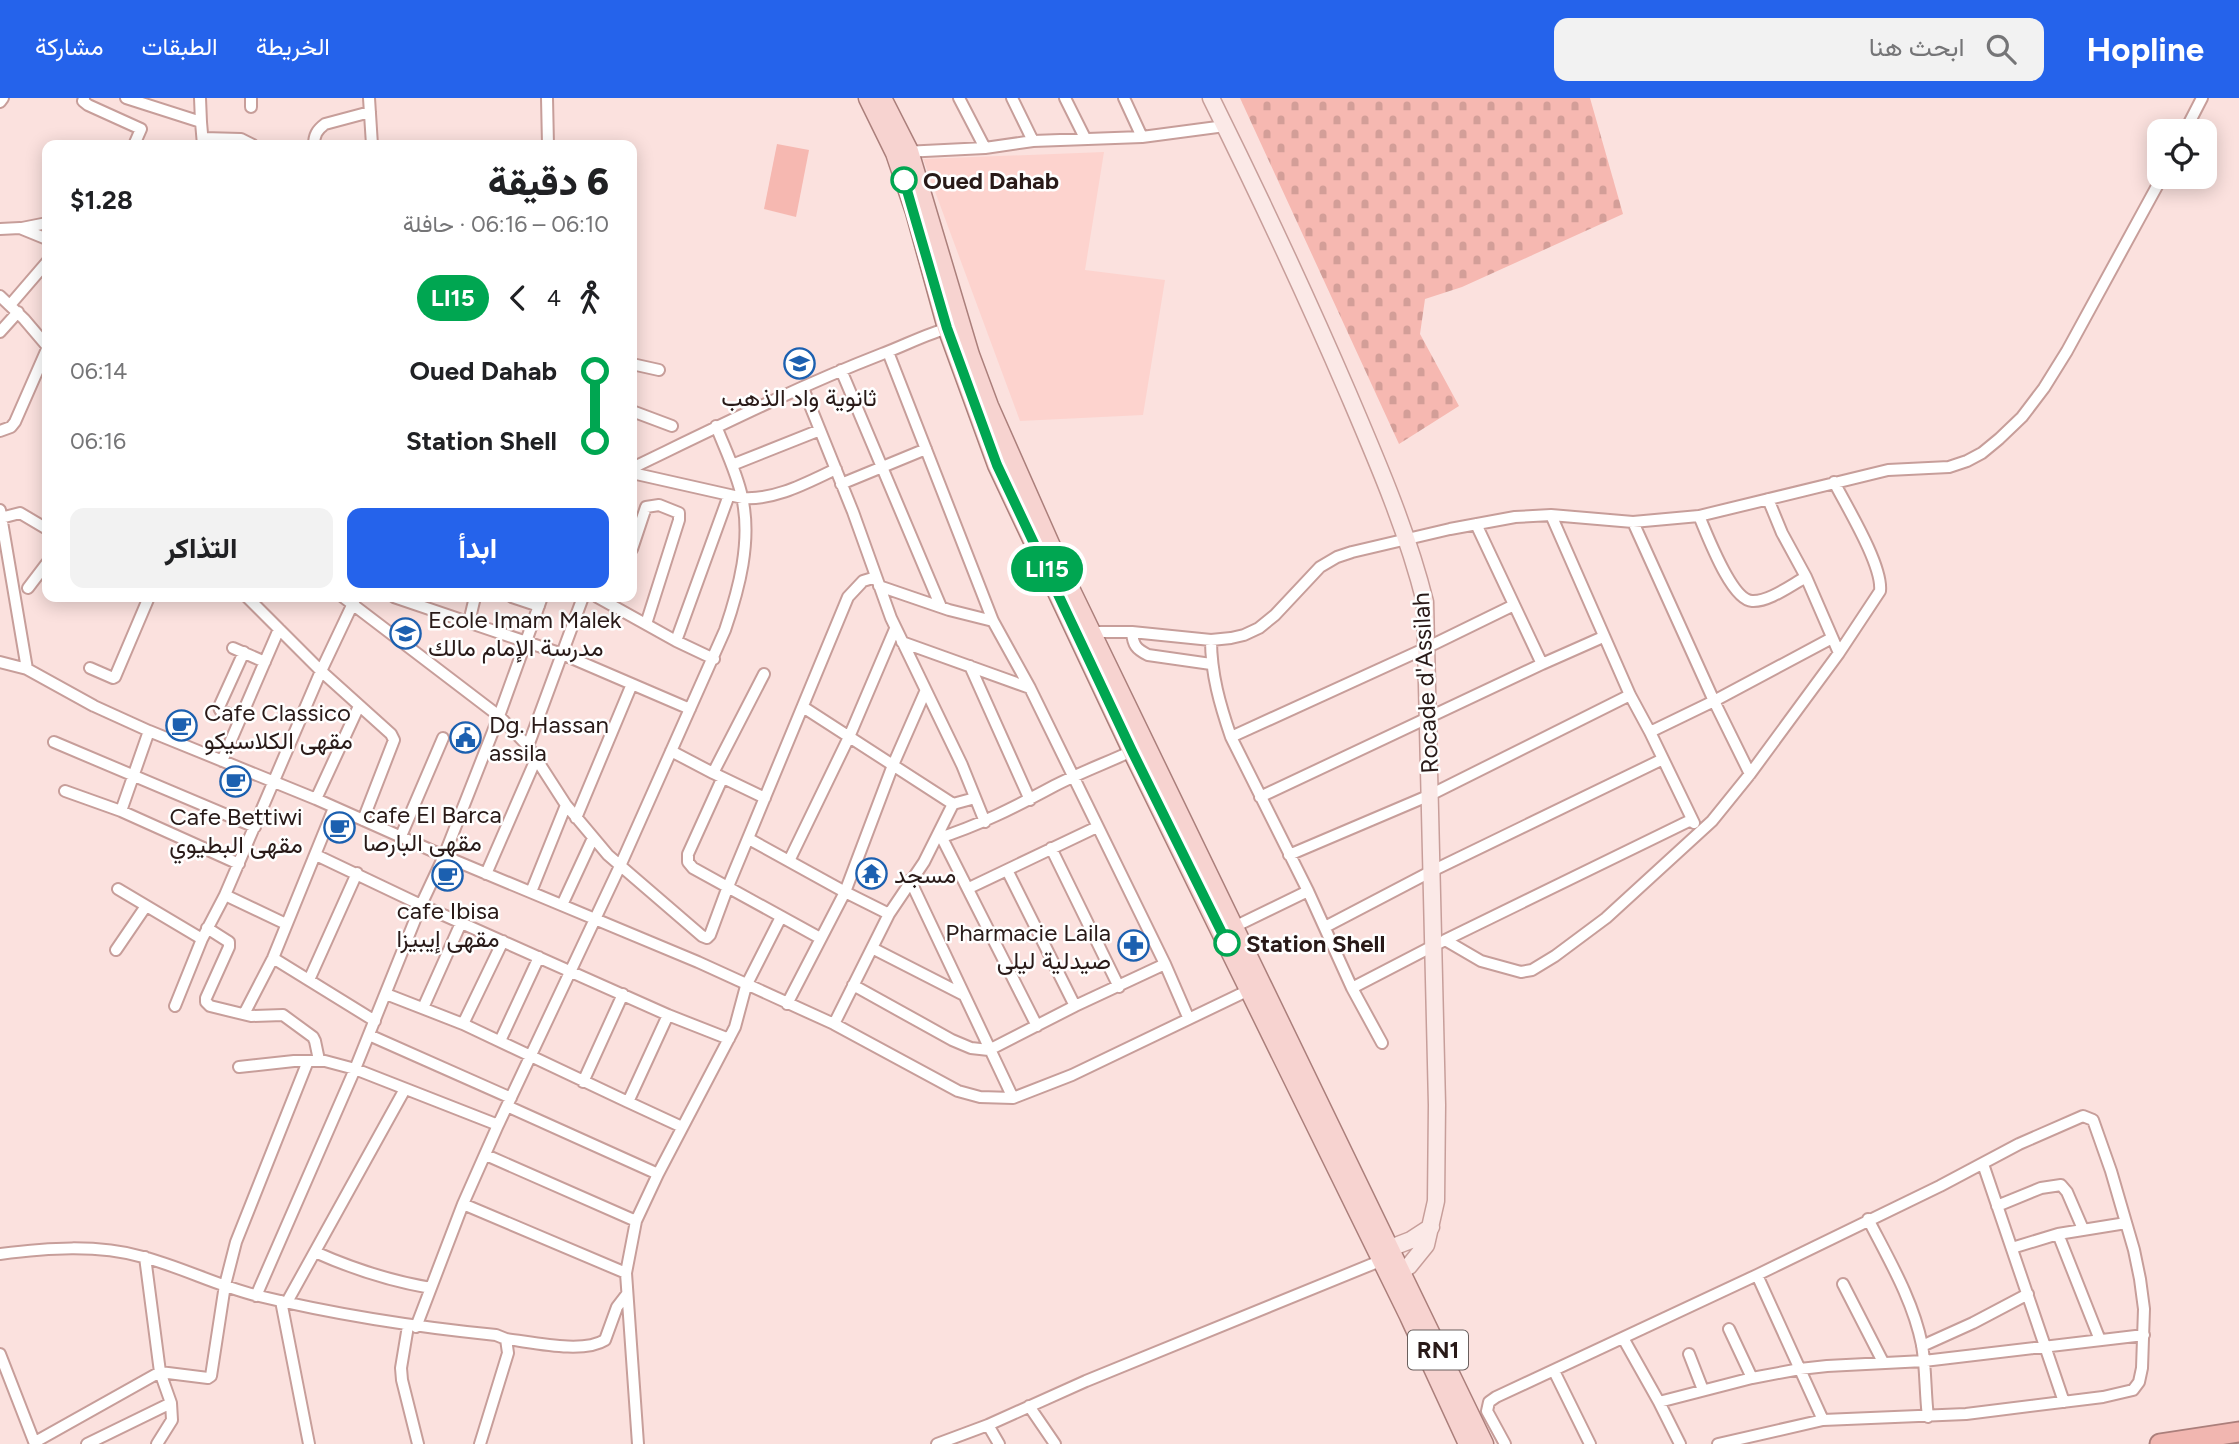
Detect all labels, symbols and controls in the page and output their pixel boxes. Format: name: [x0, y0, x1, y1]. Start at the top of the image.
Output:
search box: [1554, 18, 2044, 81]
icon: search: [1982, 30, 2020, 68]
text: Hopline: [2086, 30, 2204, 69]
text: ابحث هنا: [1869, 31, 1964, 63]
text: مشاركة: [35, 32, 103, 61]
text: الطبقات: [141, 32, 218, 61]
text: الخريطة: [256, 32, 330, 61]
map controls: [2147, 119, 2217, 189]
button: locate: [2147, 119, 2217, 189]
text: 6 دقيقة: [488, 159, 609, 205]
place label: Oued Dahab: [923, 166, 1059, 195]
marker: Oued Dahab: [891, 167, 917, 193]
text: $1.28: [70, 184, 133, 216]
text: 06:10 – 06:16 · حافلة: [403, 210, 609, 238]
icon: back: [499, 279, 537, 317]
icon: walk: [571, 279, 609, 317]
text: LI15: [431, 283, 475, 312]
text: 4: [547, 284, 561, 312]
school or university icon: ثانوية واد الذهب: [782, 346, 816, 380]
text: Oued Dahab: [409, 355, 557, 387]
text: 06:14: [70, 357, 127, 385]
place label: ثانوية واد الذهب: [721, 383, 877, 413]
text: Station Shell: [406, 425, 557, 457]
text: 06:16: [70, 427, 126, 455]
button: التذاكر: [70, 508, 333, 588]
button: ابدأ: [347, 508, 609, 588]
line badge: LI15: [998, 546, 1096, 592]
text: LI15: [1025, 554, 1069, 583]
street label: Rocade d'Assilah: [1406, 592, 1444, 774]
place label: Ecole Imam Malek مدرسة الإمام مالك: [428, 605, 622, 664]
school or university icon: Ecole Imam Malek مدرسة الإمام مالك: [388, 616, 422, 650]
place label: Cafe Classico مقهى الكلاسيكو: [204, 698, 353, 756]
cafe icon: Cafe Classico مقهى الكلاسيكو: [164, 709, 198, 743]
place label: Dg. Hassan assila: [489, 710, 609, 767]
public building icon: Dg. Hassan assila: [449, 721, 483, 755]
cafe icon: Cafe Bettiwi مقهى البطيوي: [219, 765, 253, 799]
place label: cafe El Barca مقهى البارصا: [363, 800, 502, 858]
place label: Cafe Bettiwi مقهى البطيوي: [169, 802, 303, 864]
cafe icon: cafe El Barca مقهى البارصا: [323, 811, 357, 845]
temple icon: مسجد: [854, 857, 888, 891]
cafe icon: cafe Ibisa مقهى إيبيزا: [431, 859, 465, 893]
place label: مسجد: [894, 860, 956, 889]
place label: cafe Ibisa مقهى إيبيزا: [396, 896, 500, 954]
place label: Pharmacie Laila صيدلية ليلى: [945, 918, 1111, 975]
pharmacy icon: Pharmacie Laila صيدلية ليلى: [1117, 929, 1151, 963]
place label: Station Shell: [1246, 929, 1385, 958]
marker: Station Shell: [1214, 930, 1240, 956]
road number: RN1: [1408, 1330, 1468, 1370]

